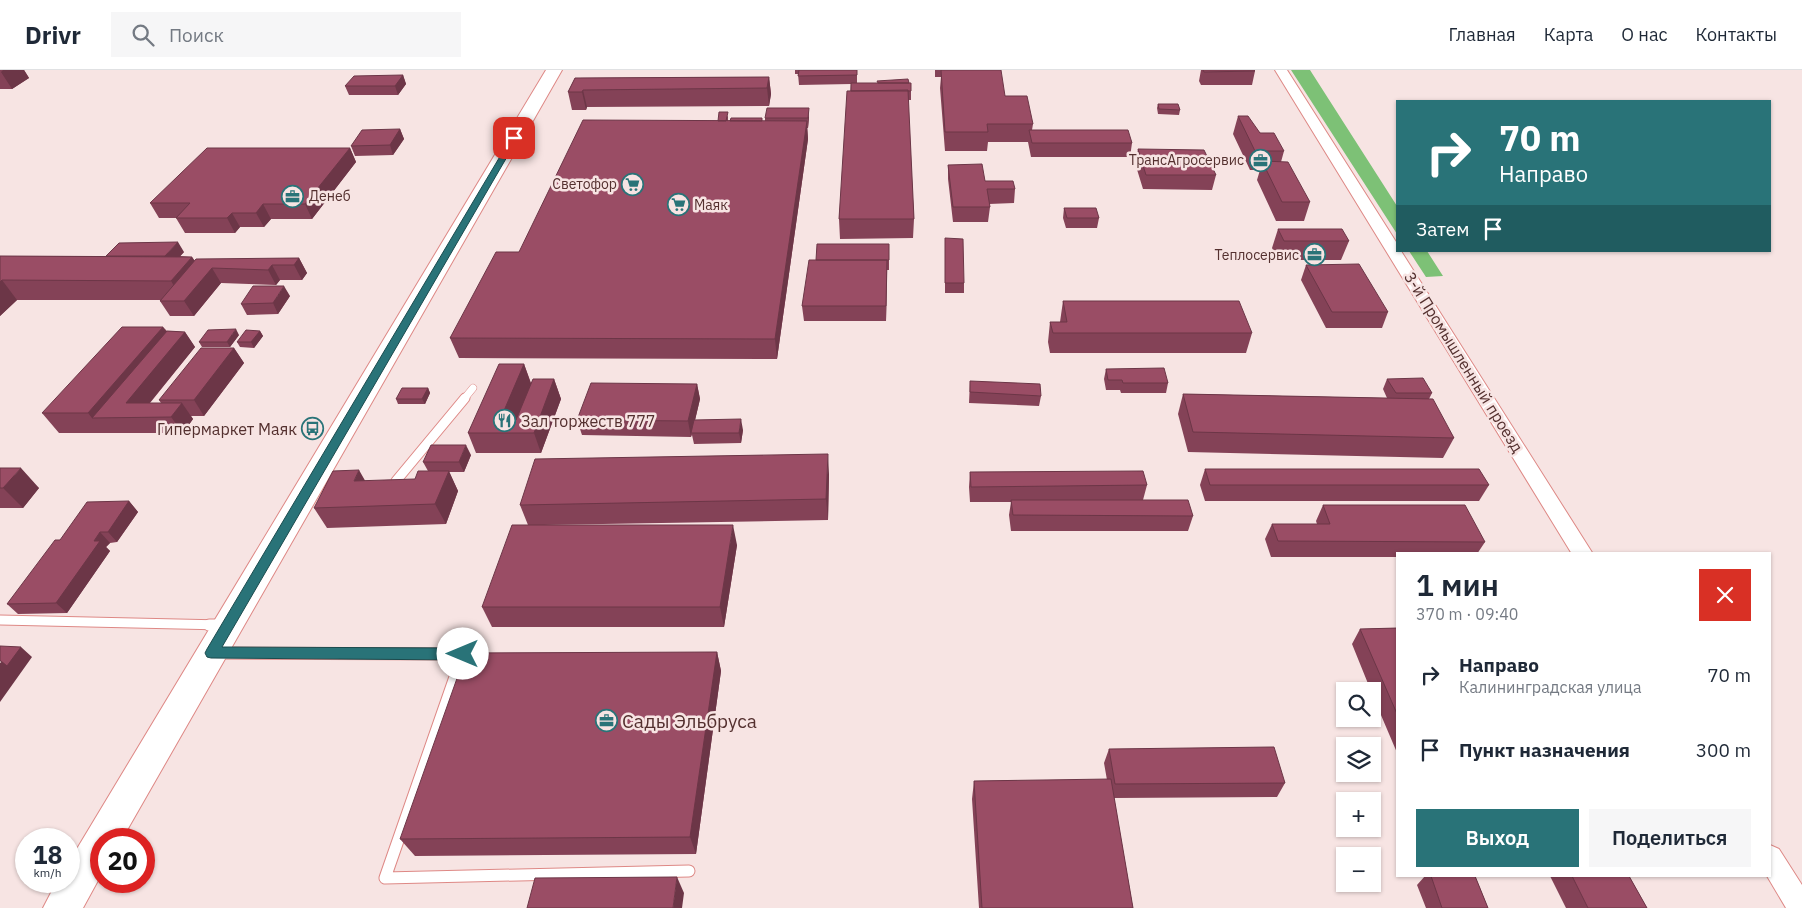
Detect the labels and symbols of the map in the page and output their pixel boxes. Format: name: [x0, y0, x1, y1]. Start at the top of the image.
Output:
pin: [493, 117, 535, 159]
office icon: ТрансАгросервис: [1248, 148, 1272, 172]
place label: ТрансАгросервис: [1129, 151, 1244, 169]
supermarket icon: Светофор: [621, 172, 645, 196]
place label: Светофор: [552, 175, 617, 193]
office icon: Денеб: [281, 184, 305, 208]
place label: Денеб: [309, 187, 351, 205]
supermarket icon: Маяк: [666, 193, 690, 217]
place label: Маяк: [694, 196, 728, 214]
office icon: Теплосервис: [1303, 243, 1327, 267]
place label: Теплосервис: [1215, 246, 1299, 264]
street label: 3-й Промышленный проезд: [1400, 268, 1528, 456]
restaurant icon: Зал торжеств 777: [493, 409, 517, 433]
place label: Зал торжеств 777: [521, 411, 655, 431]
bus stop icon: Гипермаркет Маяк: [301, 417, 325, 441]
place label: Гипермаркет Маяк: [157, 419, 297, 439]
position arrow: [436, 627, 488, 679]
office icon: Сады Эльбруса: [594, 709, 618, 733]
place label: Сады Эльбруса: [622, 709, 757, 733]
speed limit sign: 20: [90, 828, 155, 893]

